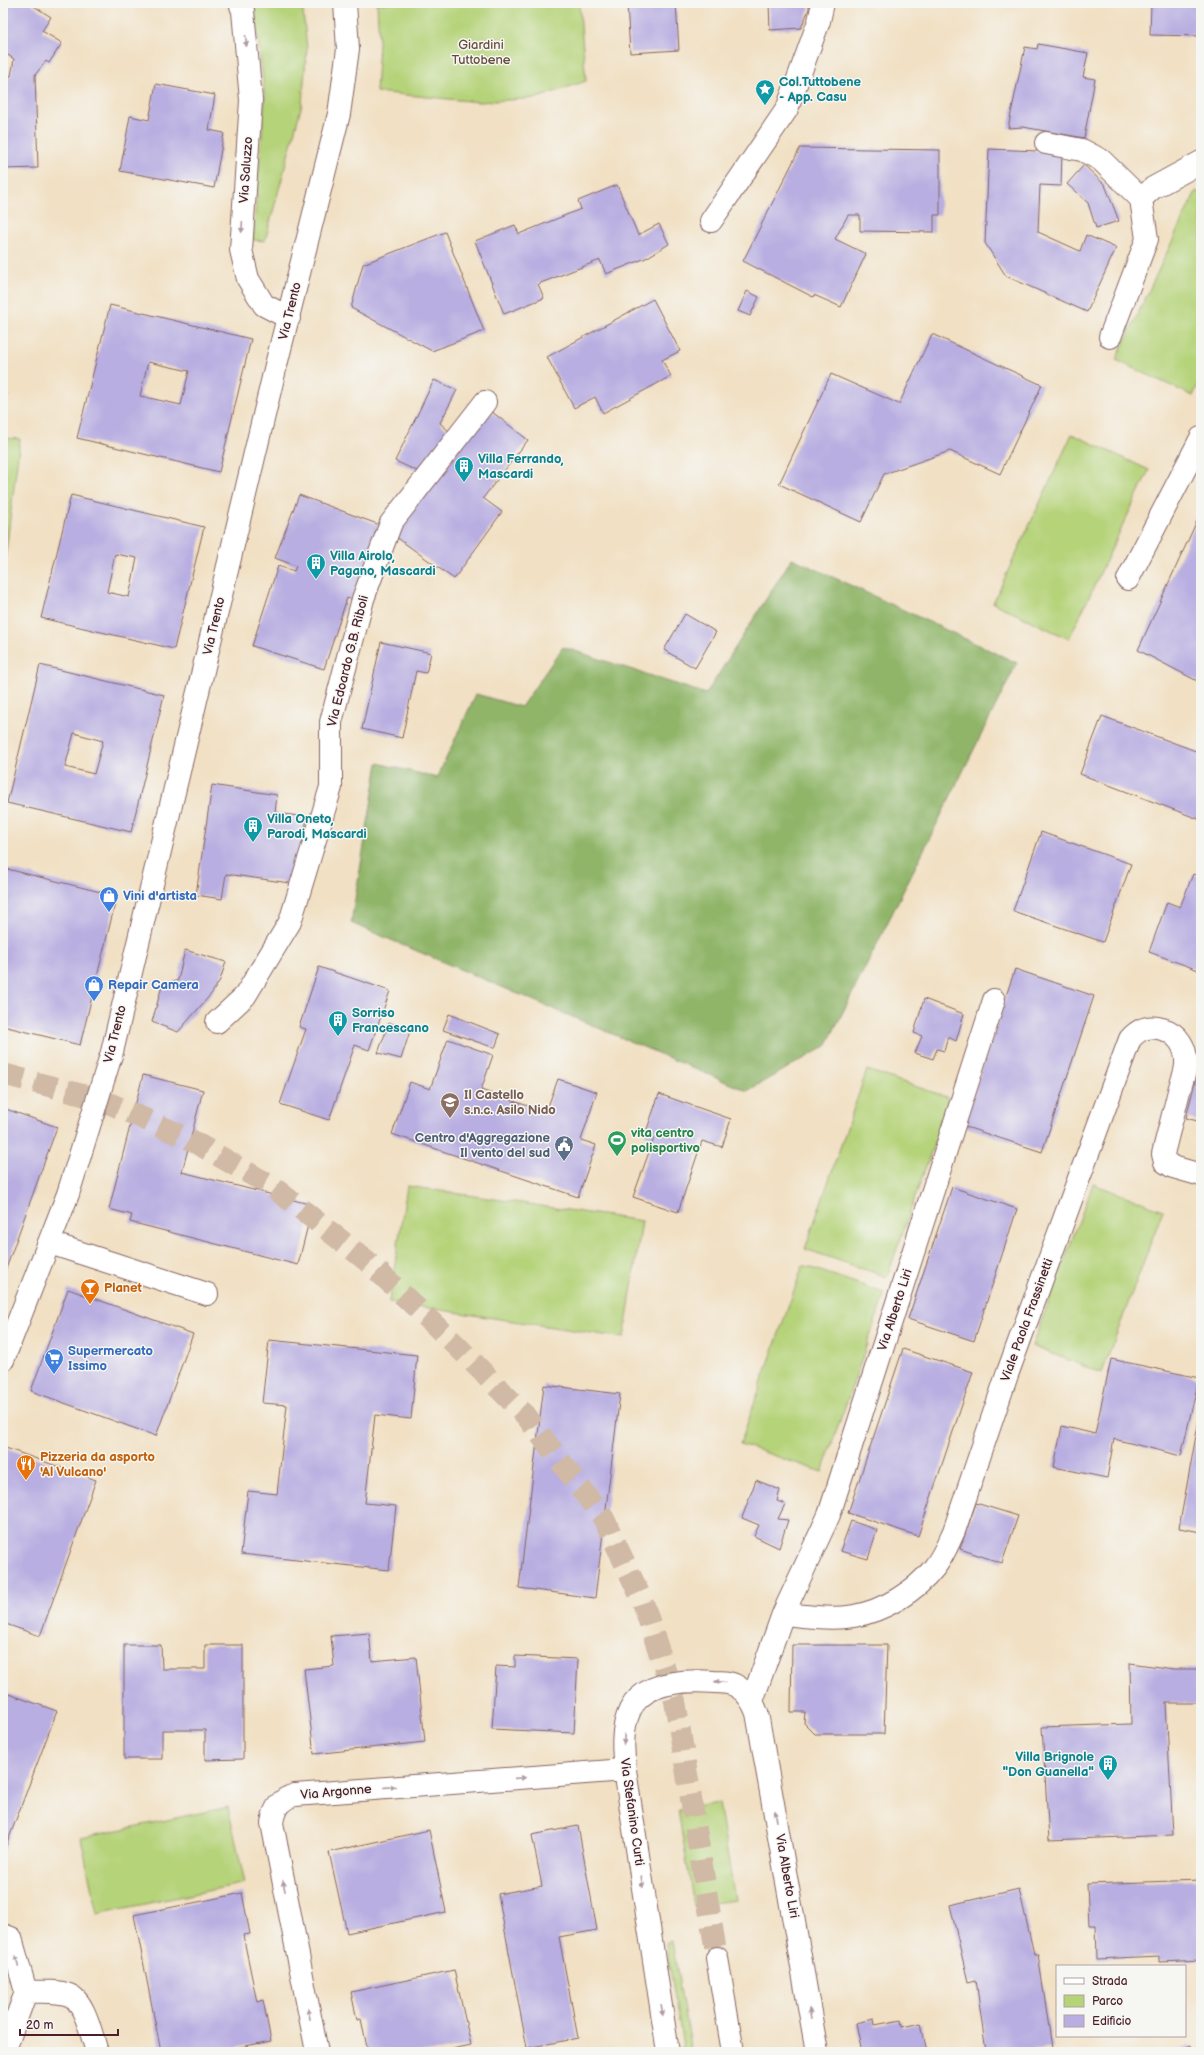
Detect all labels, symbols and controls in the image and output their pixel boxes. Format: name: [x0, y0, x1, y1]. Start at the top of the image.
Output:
one-way arrow: [242, 35, 249, 47]
park label: Giardini Tuttobene: [451, 37, 511, 68]
place label: Col.Tuttobene - App. Casu: [779, 74, 861, 105]
place icon: Col.Tuttobene - App. Casu: [754, 78, 776, 106]
street label: Via Saluzzo: [236, 136, 256, 204]
one-way arrow: [239, 221, 246, 233]
street label: Via Trento: [275, 280, 305, 342]
place label: Villa Ferrando, Mascardi: [478, 451, 564, 482]
building icon: Villa Ferrando, Mascardi: [453, 455, 475, 483]
place label: Villa Airolo, Pagano, Mascardi: [330, 548, 436, 579]
building icon: Villa Airolo, Pagano, Mascardi: [305, 552, 327, 580]
street label: Via Edoardo G.B. Riboli: [324, 594, 372, 728]
street label: Via Trento: [200, 595, 228, 657]
place label: Villa Oneto, Parodi, Mascardi: [267, 811, 367, 842]
building icon: Villa Oneto, Parodi, Mascardi: [242, 815, 264, 843]
shop icon: Vini d'artista: [98, 885, 120, 913]
place label: Vini d'artista: [123, 888, 197, 904]
shop icon: Repair Camera: [83, 974, 105, 1002]
place label: Repair Camera: [108, 977, 199, 993]
street label: Via Trento: [100, 1003, 130, 1065]
place label: Sorriso Francescano: [352, 1005, 429, 1036]
building icon: Sorriso Francescano: [327, 1009, 349, 1037]
place label: Il Castello s.n.c. Asilo Nido: [464, 1087, 556, 1118]
school or university icon: Il Castello s.n.c. Asilo Nido: [439, 1091, 461, 1119]
place label: vita centro polisportivo: [630, 1125, 700, 1156]
sports icon: vita centro polisportivo: [606, 1129, 628, 1157]
place label: Centro d'Aggregazione Il vento del sud: [415, 1130, 551, 1161]
public building icon: Centro d'Aggregazione Il vento del sud: [553, 1134, 575, 1162]
street label: Viale Paola Frassinetti: [997, 1256, 1057, 1384]
street label: Via Alberto Liri: [874, 1267, 916, 1353]
bar icon: Planet: [79, 1277, 101, 1305]
place label: Planet: [104, 1280, 143, 1296]
place label: Supermercato Issimo: [68, 1343, 153, 1374]
supermarket icon: Supermercato Issimo: [43, 1347, 65, 1375]
place label: Pizzeria da asporto 'Al Vulcano': [40, 1449, 155, 1480]
restaurant icon: Pizzeria da asporto 'Al Vulcano': [15, 1453, 37, 1481]
one-way arrow: [714, 1679, 726, 1685]
one-way arrow: [620, 1733, 627, 1745]
place label: Villa Brignole "Don Guanella": [1002, 1749, 1095, 1780]
building icon: Villa Brignole "Don Guanella": [1097, 1753, 1119, 1781]
street label: Via Stefanino Curti: [617, 1757, 647, 1867]
one-way arrow: [514, 1774, 526, 1781]
street label: Via Argonne: [300, 1781, 373, 1803]
one-way arrow: [384, 1784, 396, 1791]
one-way arrow: [773, 1810, 779, 1823]
street label: Via Alberto Liri: [772, 1833, 802, 1919]
one-way arrow: [639, 1876, 645, 1888]
one-way arrow: [281, 1880, 287, 1892]
one-way arrow: [14, 1954, 20, 1966]
legend: [1056, 1965, 1186, 2037]
text: Strada: [1092, 1974, 1128, 1989]
text: Parco: [1092, 1994, 1123, 2009]
one-way arrow: [659, 2004, 665, 2016]
one-way arrow: [807, 2007, 813, 2020]
one-way arrow: [306, 2008, 312, 2020]
scale bar: [20, 2011, 118, 2037]
text: Edificio: [1092, 2014, 1132, 2029]
text: 20 m: [26, 2018, 53, 2033]

